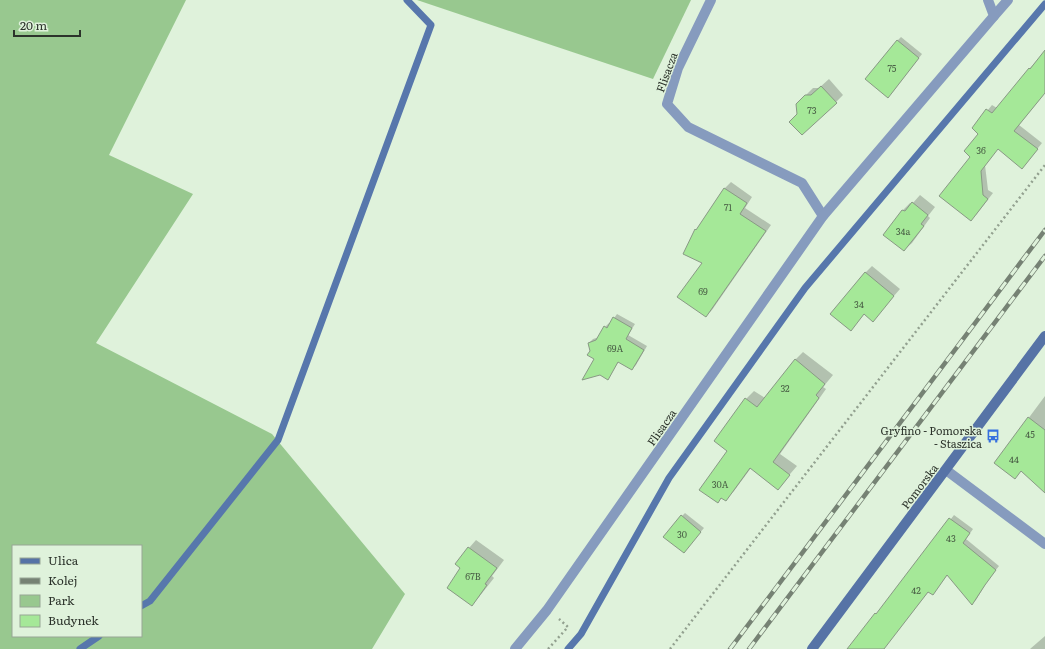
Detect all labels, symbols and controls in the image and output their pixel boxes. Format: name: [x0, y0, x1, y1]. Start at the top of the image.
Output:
scale bar: [14, 12, 80, 38]
text: 20 m: [20, 16, 47, 34]
street label: Flisacza: [651, 50, 681, 94]
house number: 75: [888, 61, 897, 75]
house number: 73: [807, 103, 817, 117]
house number: 36: [976, 143, 986, 157]
house number: 71: [724, 200, 732, 214]
house number: 34a: [896, 224, 910, 238]
house number: 69: [698, 284, 708, 298]
house number: 34: [854, 297, 864, 311]
house number: 69A: [607, 341, 623, 355]
house number: 32: [780, 381, 790, 395]
street label: Flisacza: [643, 405, 679, 449]
place label: Gryfino - Pomorska - Staszica: [881, 422, 982, 451]
house number: 45: [1025, 427, 1035, 441]
bus stop icon: Gryfino - Pomorska - Staszica: [985, 428, 1001, 444]
house number: 44: [1009, 452, 1019, 466]
street label: Pomorska: [897, 460, 941, 512]
house number: 30A: [712, 477, 729, 491]
house number: 30: [677, 527, 687, 541]
house number: 43: [946, 531, 956, 545]
legend: [12, 545, 142, 637]
text: Ulica: [48, 551, 79, 569]
house number: 67B: [465, 569, 481, 583]
text: Kolej: [48, 571, 78, 589]
house number: 42: [911, 583, 921, 597]
text: Park: [48, 591, 75, 609]
text: Budynek: [48, 611, 99, 629]

